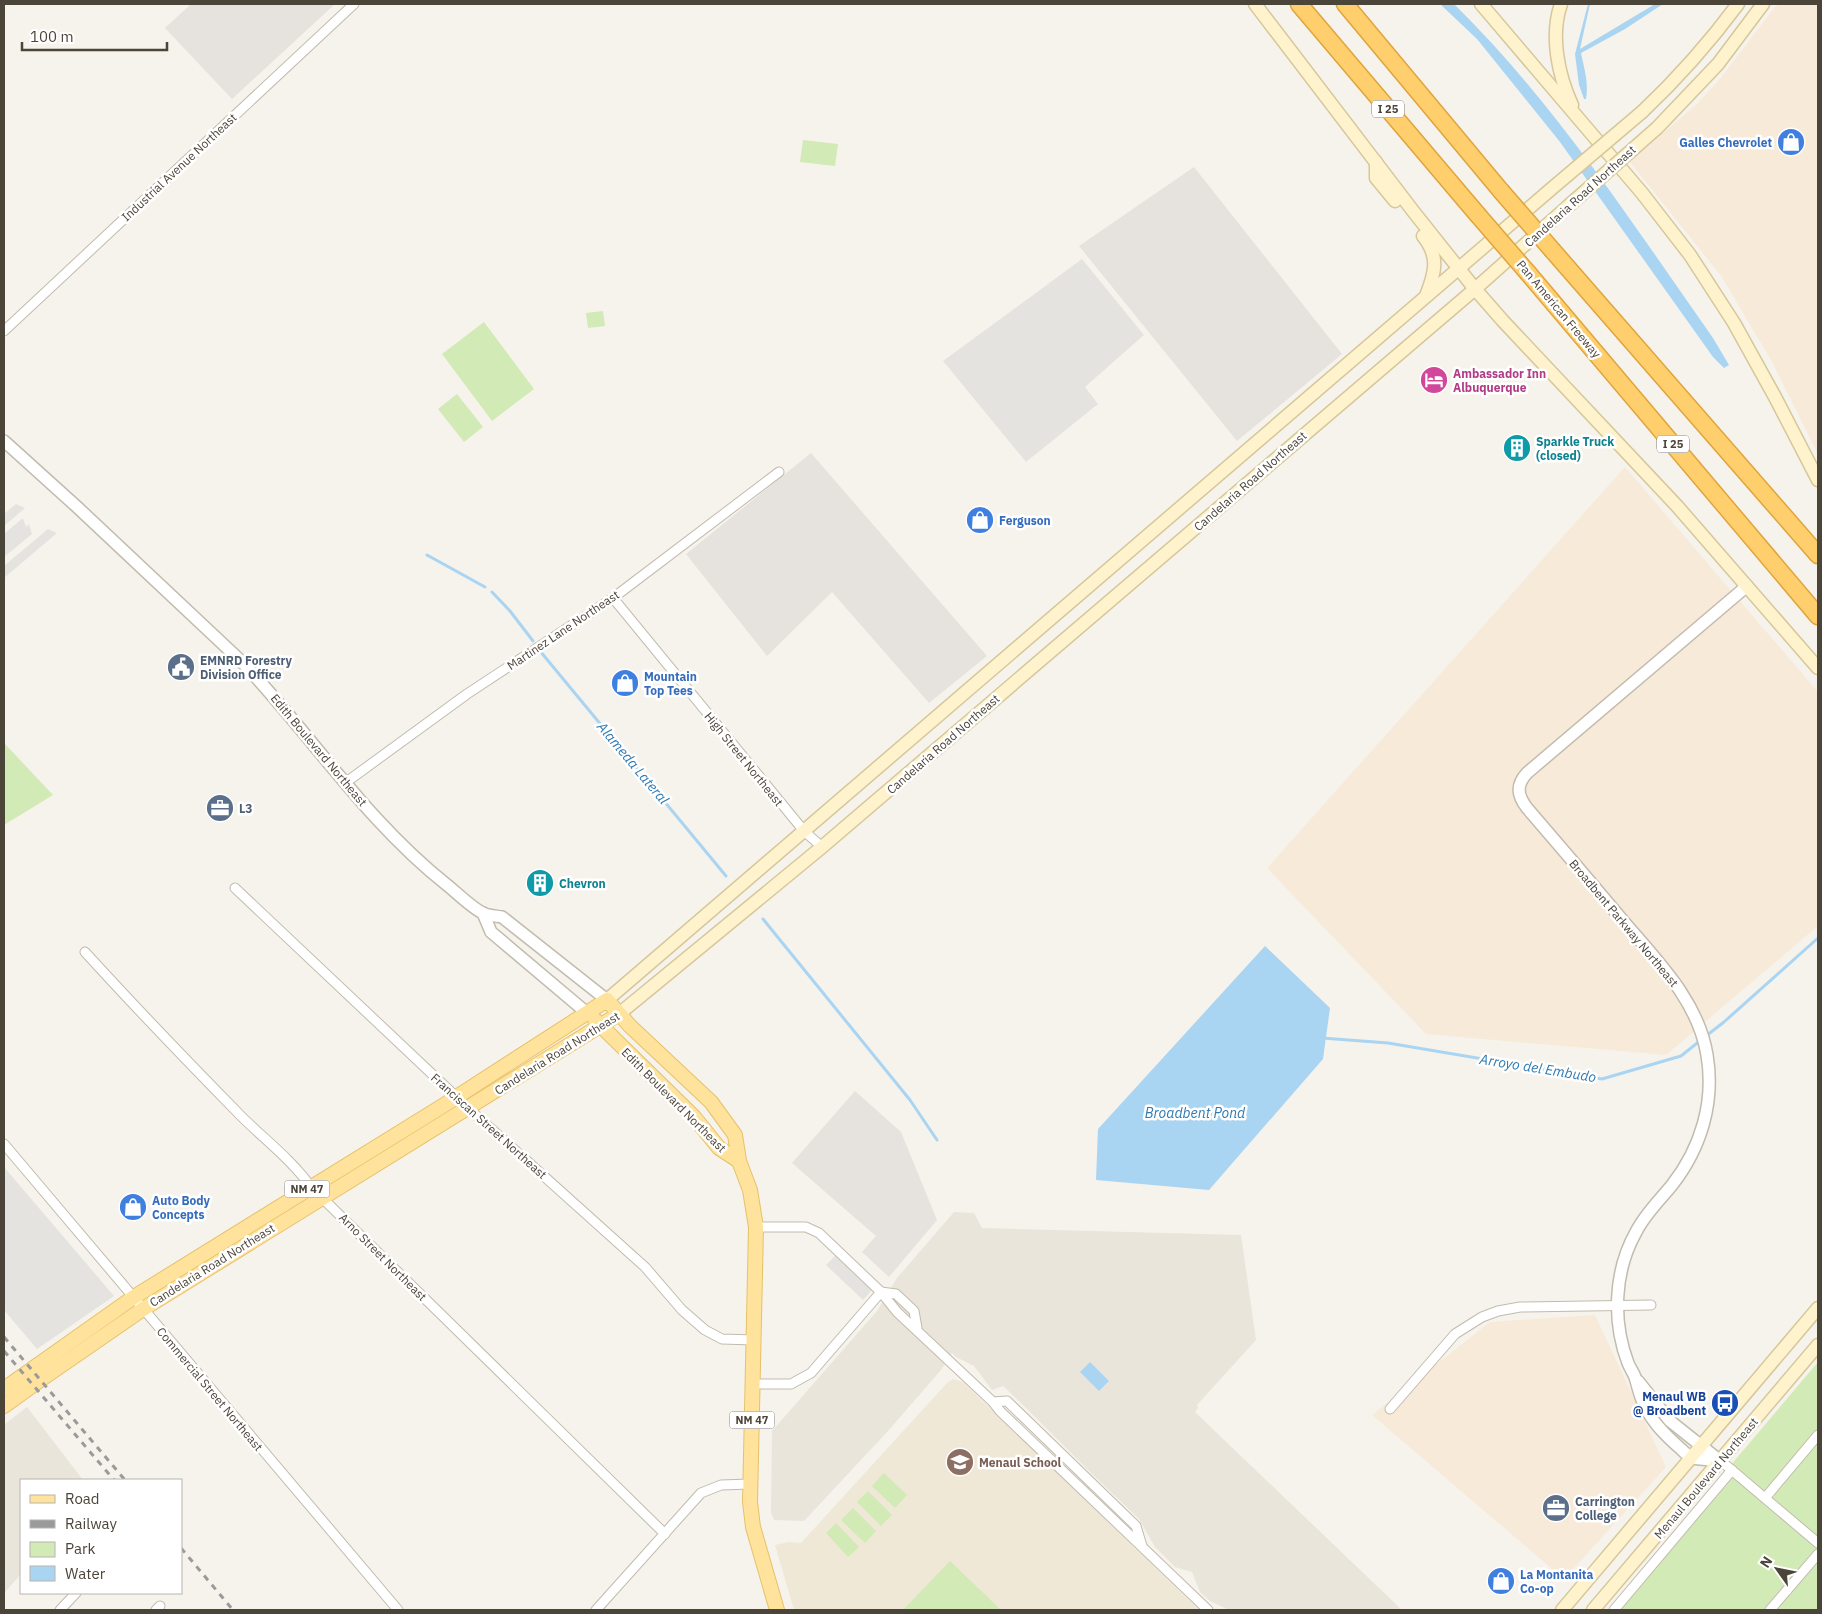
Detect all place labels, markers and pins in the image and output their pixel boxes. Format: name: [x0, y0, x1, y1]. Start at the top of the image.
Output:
shop icon: Galles Chevrolet: [1776, 127, 1806, 157]
place label: Galles Chevrolet: [1679, 135, 1772, 150]
hotel icon: Ambassador Inn Albuquerque: [1419, 365, 1449, 395]
place label: Ambassador Inn Albuquerque: [1453, 366, 1546, 395]
building icon: Sparkle Truck (closed): [1502, 433, 1532, 463]
place label: Sparkle Truck (closed): [1536, 434, 1614, 463]
shop icon: Ferguson: [965, 505, 995, 535]
place label: Ferguson: [999, 513, 1051, 528]
public building icon: EMNRD Forestry Division Office: [166, 652, 196, 682]
place label: EMNRD Forestry Division Office: [200, 653, 293, 682]
shop icon: Mountain Top Tees: [610, 668, 640, 698]
place label: Mountain Top Tees: [644, 669, 697, 698]
office icon: L3: [205, 793, 235, 823]
place label: L3: [239, 801, 253, 816]
building icon: Chevron: [525, 868, 555, 898]
place label: Chevron: [559, 876, 606, 891]
shop icon: Auto Body Concepts: [118, 1192, 148, 1222]
place label: Auto Body Concepts: [152, 1193, 211, 1222]
bus stop icon: Menaul WB @ Broadbent: [1710, 1388, 1740, 1418]
place label: Menaul WB @ Broadbent: [1633, 1389, 1706, 1418]
school or university icon: Menaul School: [945, 1447, 975, 1477]
place label: Menaul School: [979, 1455, 1062, 1470]
office icon: Carrington College: [1541, 1493, 1571, 1523]
place label: Carrington College: [1575, 1494, 1635, 1523]
shop icon: La Montanita Co-op: [1486, 1566, 1516, 1596]
place label: La Montanita Co-op: [1520, 1567, 1593, 1596]

